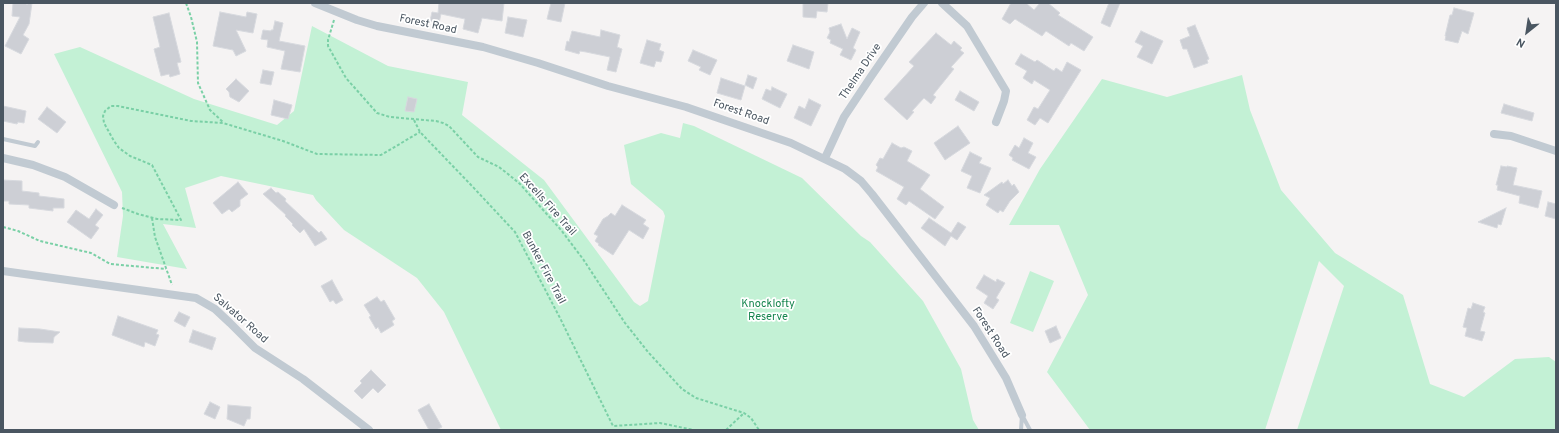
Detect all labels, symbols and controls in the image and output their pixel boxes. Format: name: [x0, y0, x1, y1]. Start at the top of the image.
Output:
street label: Forest Road: [398, 12, 458, 38]
north arrow: [1507, 12, 1547, 52]
text: N: [1514, 34, 1528, 50]
street label: Thelma Drive: [837, 41, 885, 103]
street label: Forest Road: [711, 97, 771, 129]
street label: Excells Fire Trail: [516, 171, 578, 239]
street label: Bunker Fire Trail: [518, 229, 568, 307]
street label: Salvator Road: [210, 291, 270, 347]
park label: Knocklofty Reserve: [741, 298, 795, 324]
street label: Forest Road: [969, 305, 1011, 361]

